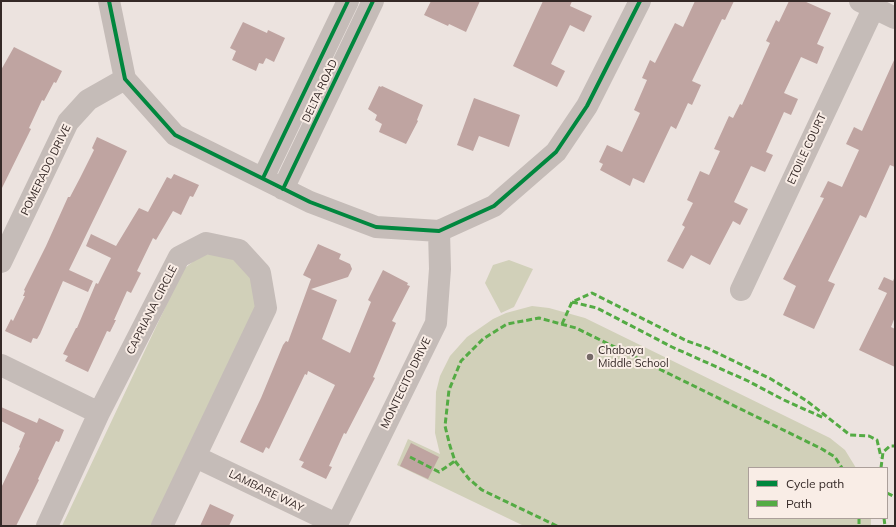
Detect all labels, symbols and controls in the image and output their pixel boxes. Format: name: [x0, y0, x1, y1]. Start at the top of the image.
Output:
street label: DELTA ROAD: [300, 57, 340, 125]
street label: ETOILE COURT: [785, 111, 829, 187]
street label: POMERADO DRIVE: [18, 122, 74, 218]
street label: CAPRIANA CIRCLE: [124, 263, 180, 357]
street label: MONTECITO DRIVE: [378, 335, 434, 431]
place label: Chaboya Middle School: [598, 344, 669, 370]
marker: Chaboya Middle School: [585, 352, 595, 362]
street label: LAMBARE WAY: [227, 467, 305, 515]
legend: [748, 467, 888, 519]
text: Cycle path: [786, 476, 844, 491]
text: Path: [786, 496, 812, 511]

